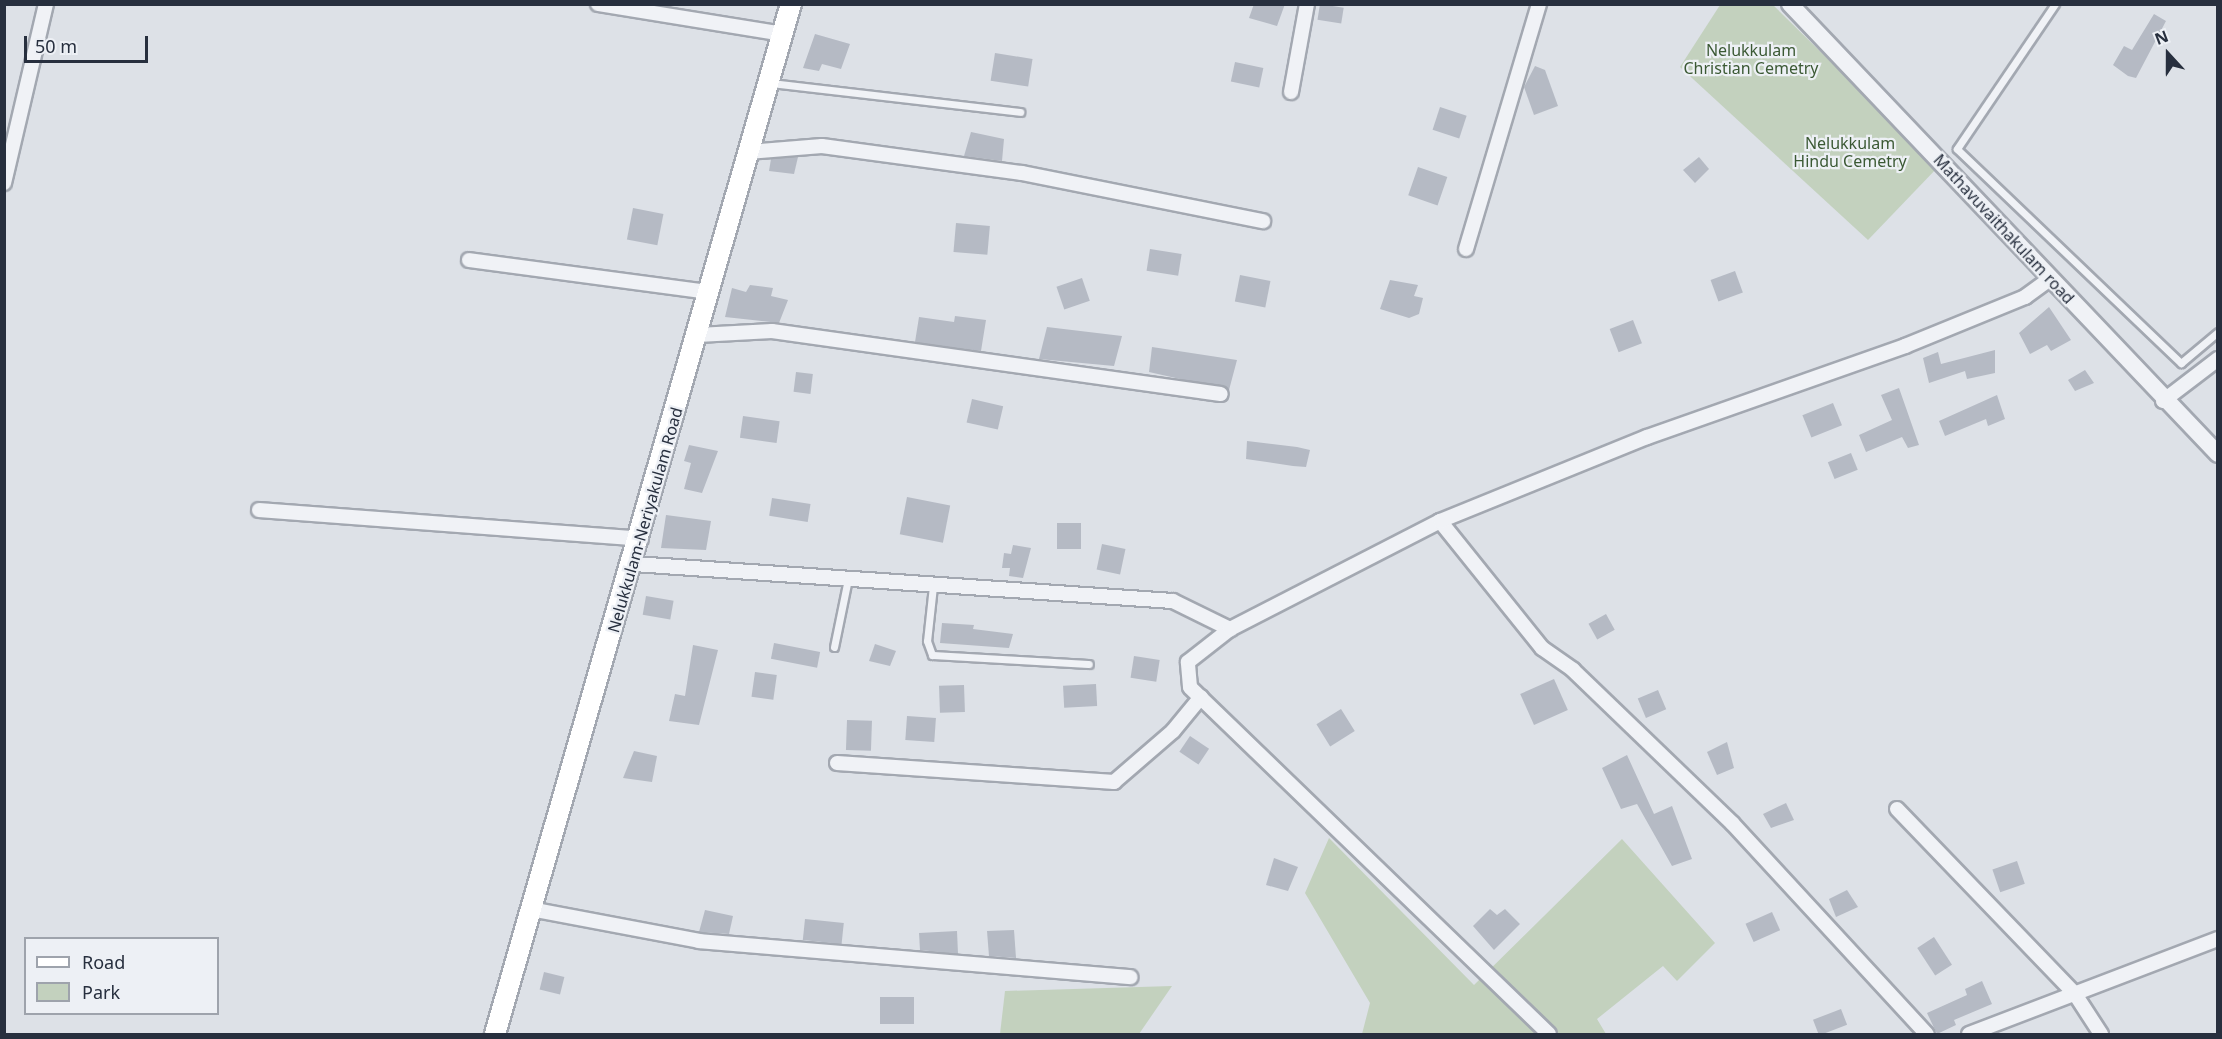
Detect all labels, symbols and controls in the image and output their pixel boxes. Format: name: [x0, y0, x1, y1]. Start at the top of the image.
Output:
scale bar: [27, 24, 152, 62]
north arrow: [2138, 24, 2198, 84]
text: N: [2152, 25, 2172, 50]
text: 50 m: [35, 34, 77, 58]
park label: Nelukkulam Christian Cemetry: [1684, 40, 1818, 78]
park label: Nelukkulam Hindu Cemetry: [1793, 133, 1907, 171]
street label: Mathavuvaithakulam road: [1930, 150, 2078, 308]
street label: Nelukkulam-Neriyakulam Road: [604, 405, 686, 635]
legend: [24, 937, 219, 1015]
text: Road: [82, 950, 125, 974]
text: Park: [82, 980, 120, 1004]

